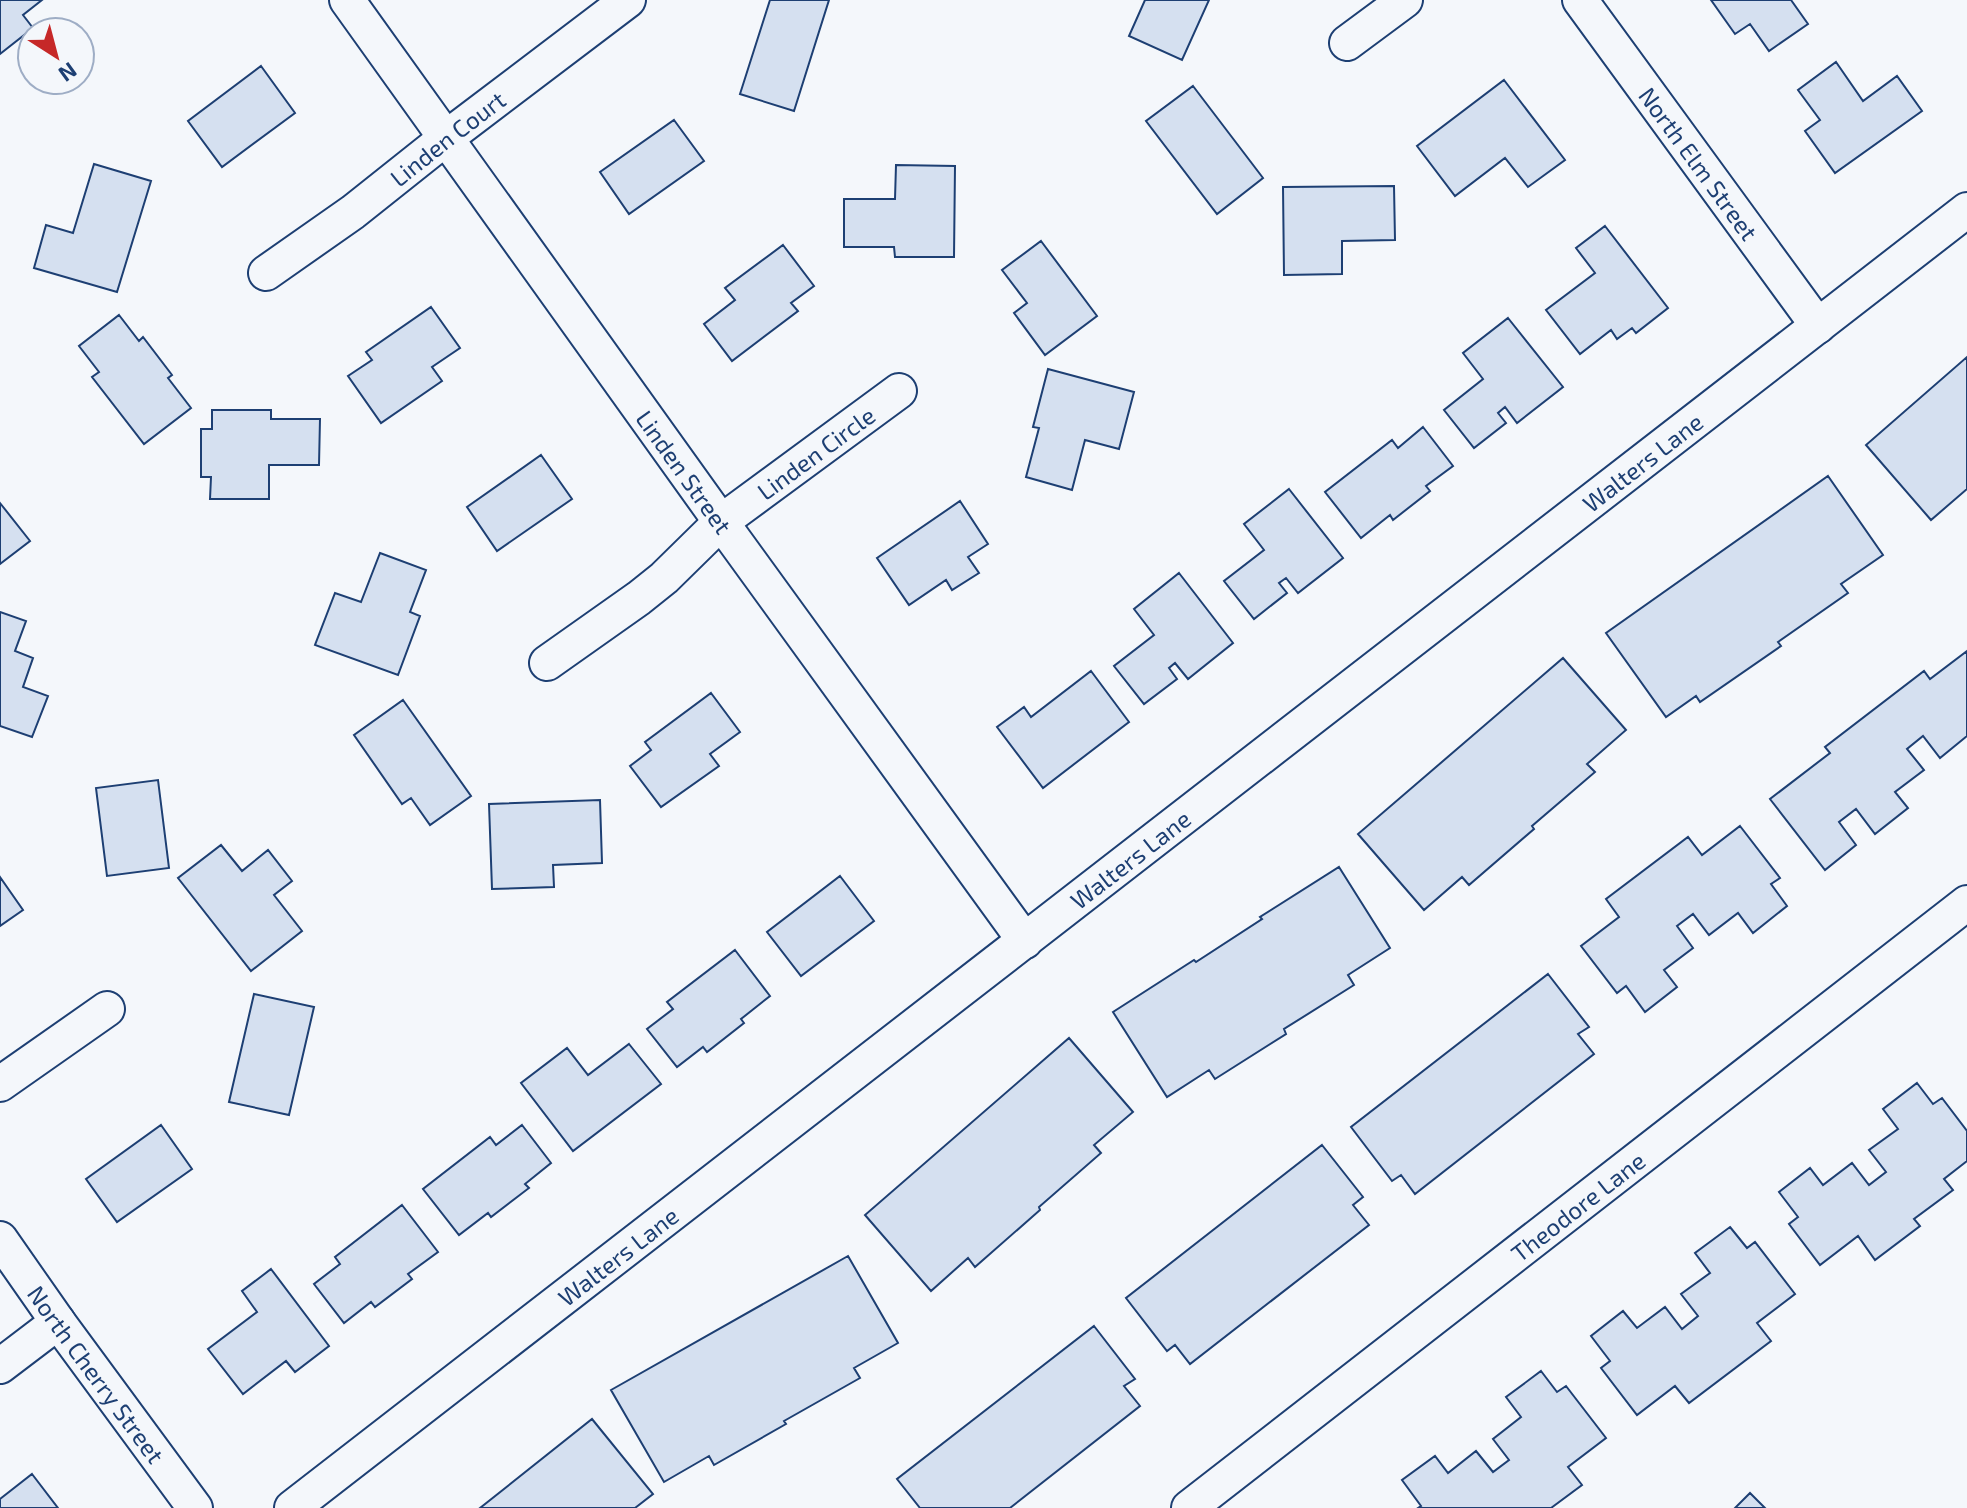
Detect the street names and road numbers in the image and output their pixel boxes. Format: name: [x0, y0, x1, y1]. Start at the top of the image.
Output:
street label: North Elm Street: [1634, 81, 1765, 245]
street label: Linden Court: [384, 84, 510, 192]
street label: Linden Circle: [751, 400, 880, 505]
street label: Linden Street: [631, 404, 739, 539]
street label: Walters Lane: [1576, 406, 1708, 517]
street label: Walters Lane: [1064, 803, 1196, 914]
street label: Theodore Lane: [1505, 1145, 1650, 1267]
street label: Walters Lane: [552, 1200, 684, 1311]
street label: North Cherry Street: [22, 1280, 171, 1468]

